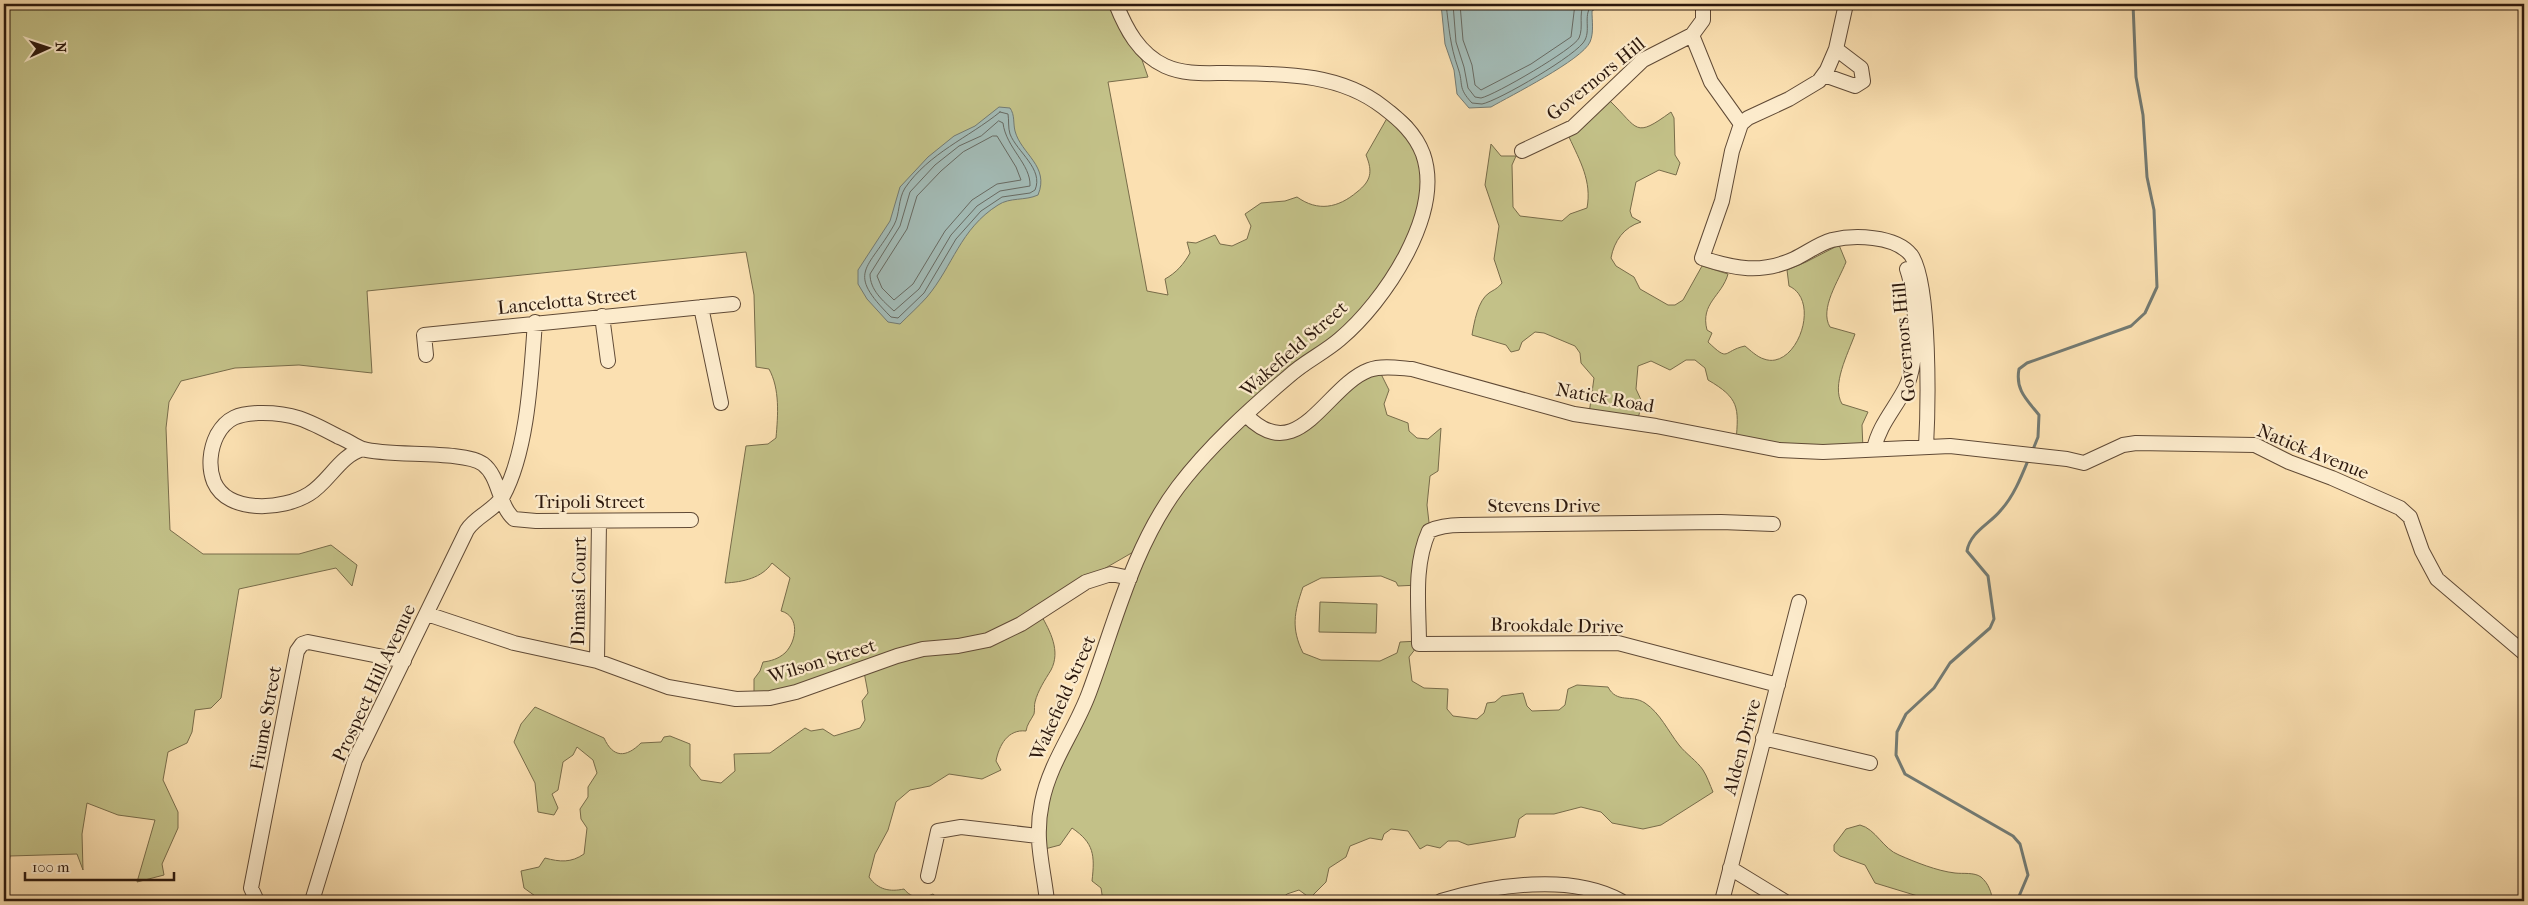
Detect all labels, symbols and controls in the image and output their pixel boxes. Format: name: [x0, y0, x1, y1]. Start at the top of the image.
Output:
north arrow: [22, 22, 72, 72]
street label: Governors Hill: [1542, 33, 1650, 125]
text: N: [52, 42, 69, 53]
street label: Governors Hill: [1888, 281, 1920, 403]
street label: Lancelotta Street: [496, 283, 638, 319]
street label: Wakefield Street: [1235, 296, 1352, 402]
street label: Natick Road: [1554, 379, 1657, 418]
street label: Natick Avenue: [2254, 420, 2372, 484]
street label: Tripoli Street: [535, 491, 645, 513]
street label: Stevens Drive: [1488, 495, 1600, 517]
street label: Dimasi Court: [567, 536, 591, 646]
street label: Prospect Hill Avenue: [328, 601, 420, 765]
street label: Brookdale Drive: [1490, 614, 1624, 638]
street label: Wakefield Street: [1025, 632, 1101, 765]
street label: Wilson Street: [765, 634, 879, 688]
street label: Fiume Street: [246, 664, 286, 772]
street label: Alden Drive: [1718, 696, 1765, 798]
scale bar: [25, 850, 174, 882]
text: 100 m: [32, 858, 70, 876]

